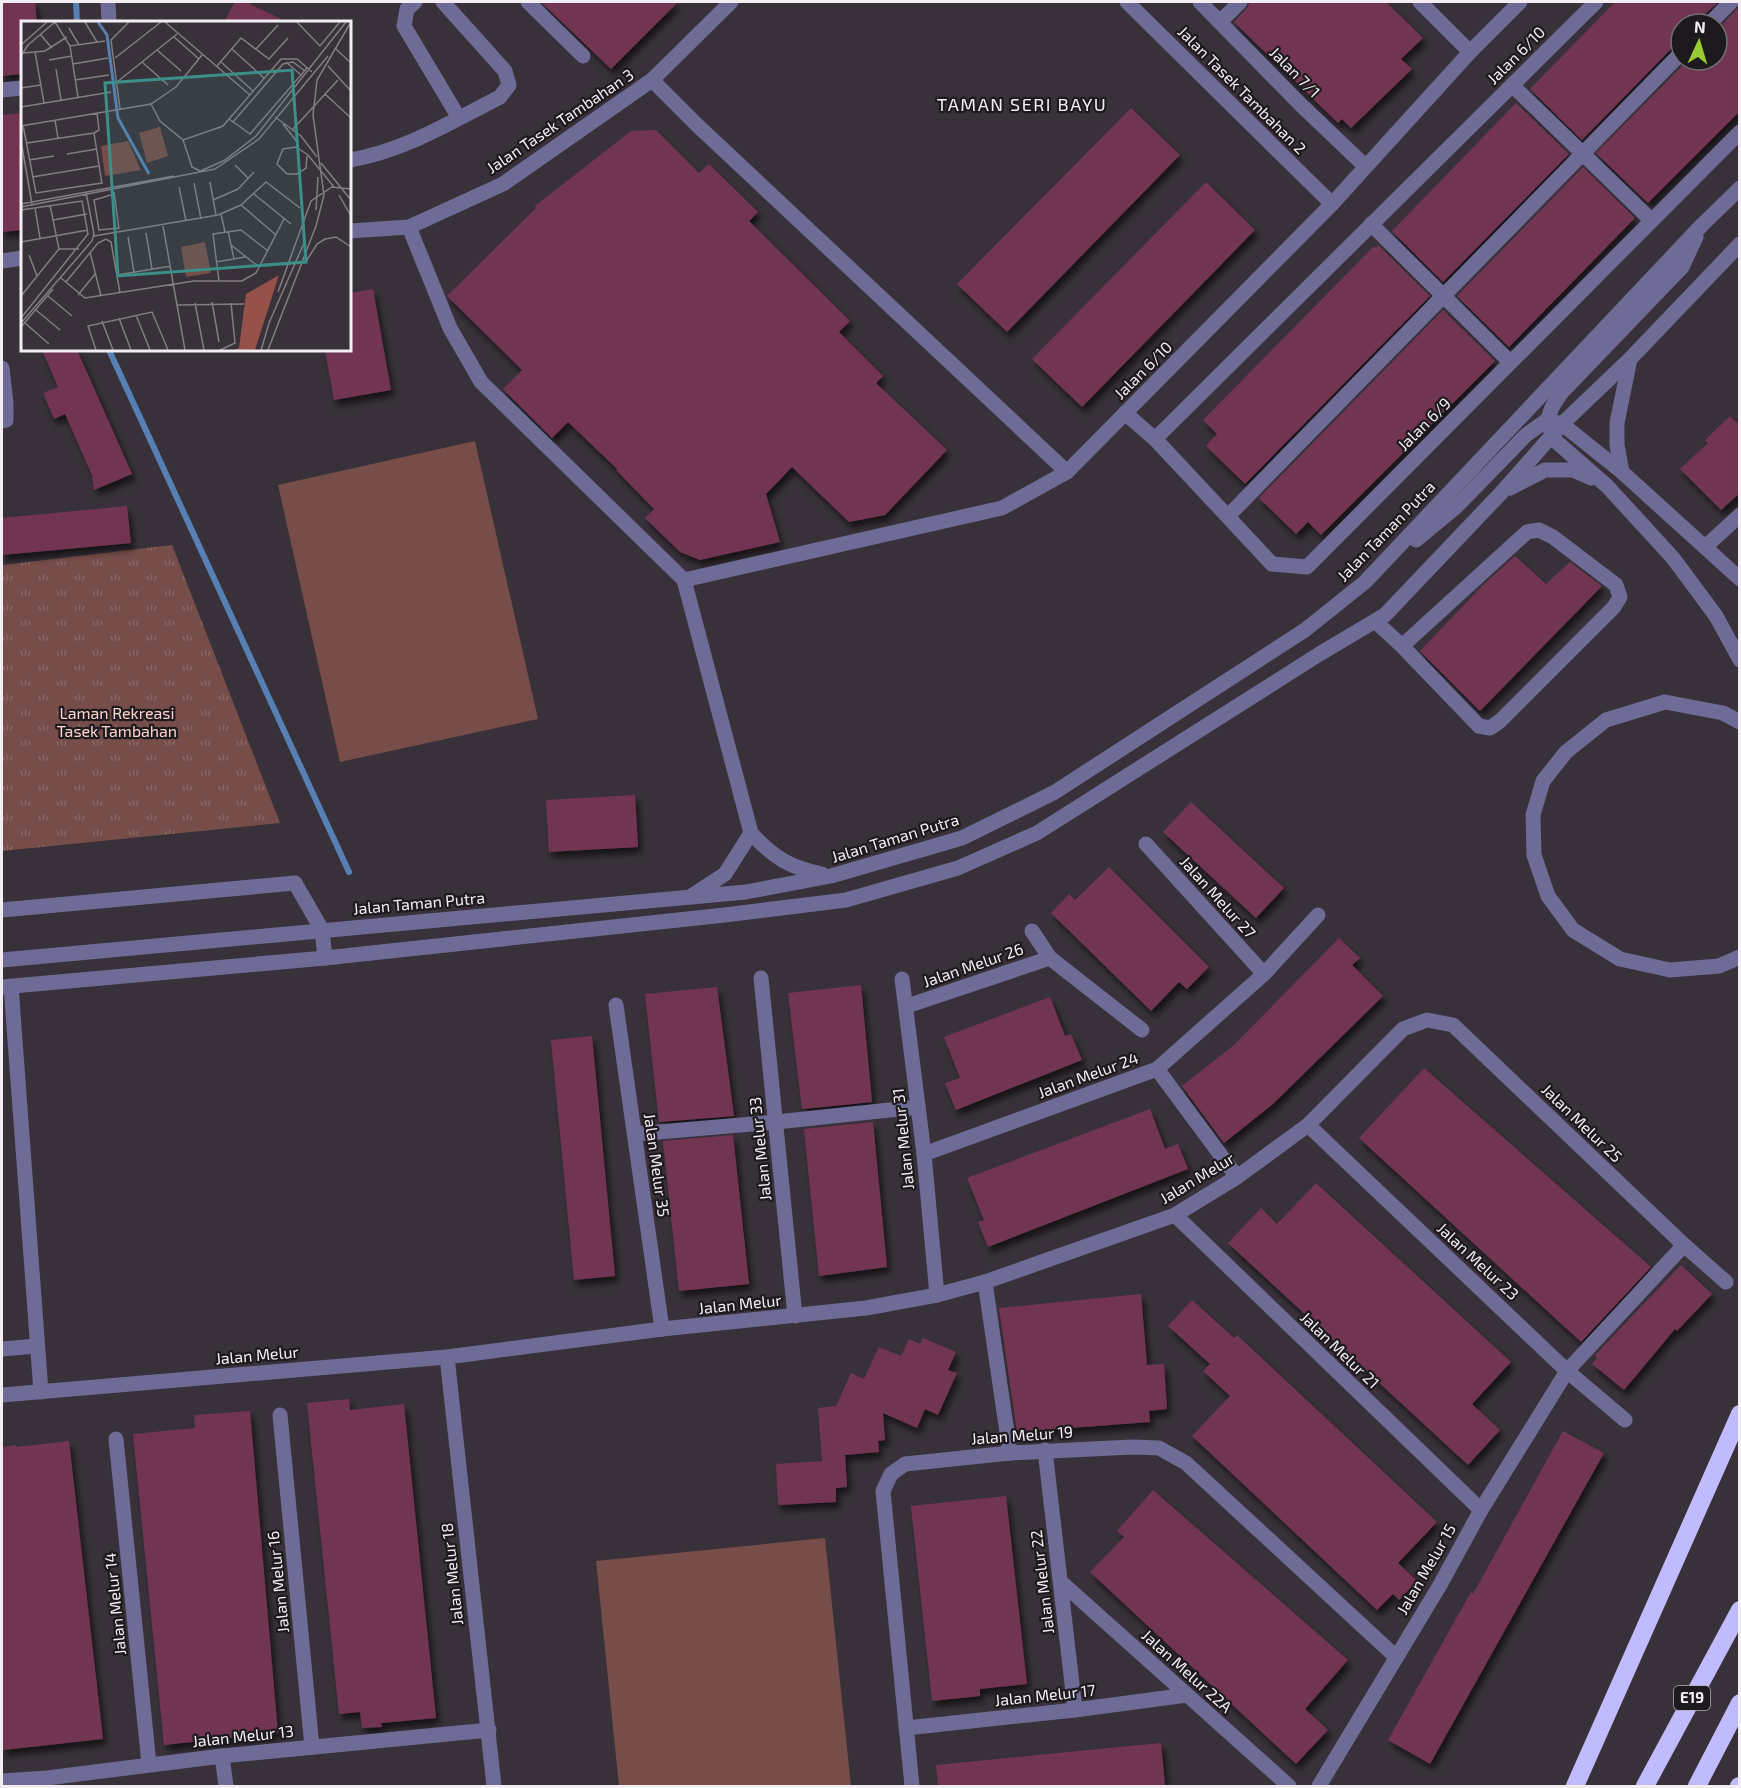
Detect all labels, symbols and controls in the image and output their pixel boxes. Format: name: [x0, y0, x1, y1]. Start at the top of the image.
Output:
north arrow: [1669, 12, 1729, 72]
text: N: [1694, 17, 1707, 36]
inset map: [21, 21, 351, 351]
street label: Jalan Tasek Tambahan 2: [1174, 22, 1310, 158]
street label: Jalan 6/10: [1483, 22, 1549, 88]
street label: Jalan 7/1: [1266, 42, 1325, 101]
street label: Jalan Tasek Tambahan 3: [483, 64, 637, 177]
district label: TAMAN SERI BAYU: [937, 93, 1107, 115]
street label: Jalan 6/10: [1110, 337, 1176, 403]
street label: Jalan 6/9: [1393, 393, 1454, 454]
street label: Jalan Taman Putra: [1333, 476, 1438, 585]
park label: Laman Rekreasi Tasek Tambahan: [57, 703, 177, 740]
street label: Jalan Taman Putra: [829, 809, 961, 866]
street label: Jalan Melur 27: [1177, 852, 1260, 942]
street label: Jalan Taman Putra: [352, 887, 486, 918]
street label: Jalan Melur 26: [920, 938, 1026, 991]
street label: Jalan Melur 24: [1035, 1047, 1141, 1102]
street label: Jalan Melur 25: [1538, 1080, 1626, 1166]
street label: Jalan Melur 31: [888, 1087, 917, 1191]
street label: Jalan Melur 33: [745, 1096, 774, 1202]
street label: Jalan Melur 35: [641, 1112, 674, 1218]
street label: Jalan Melur: [1156, 1148, 1238, 1207]
street label: Jalan Melur 23: [1434, 1218, 1523, 1303]
street label: Jalan Melur: [697, 1290, 783, 1317]
street label: Jalan Melur 21: [1297, 1307, 1384, 1392]
street label: Jalan Melur: [215, 1341, 300, 1368]
street label: Jalan Melur 19: [970, 1421, 1074, 1448]
street label: Jalan Melur 15: [1392, 1520, 1459, 1618]
street label: Jalan Melur 18: [437, 1522, 466, 1626]
street label: Jalan Melur 22: [1026, 1529, 1057, 1635]
street label: Jalan Melur 16: [263, 1530, 292, 1634]
street label: Jalan Melur 14: [100, 1552, 129, 1656]
street label: Jalan Melur 22A: [1138, 1625, 1236, 1716]
street label: Jalan Melur 17: [994, 1680, 1096, 1709]
road number: E19: [1674, 1686, 1710, 1710]
street label: Jalan Melur 13: [191, 1721, 295, 1750]

